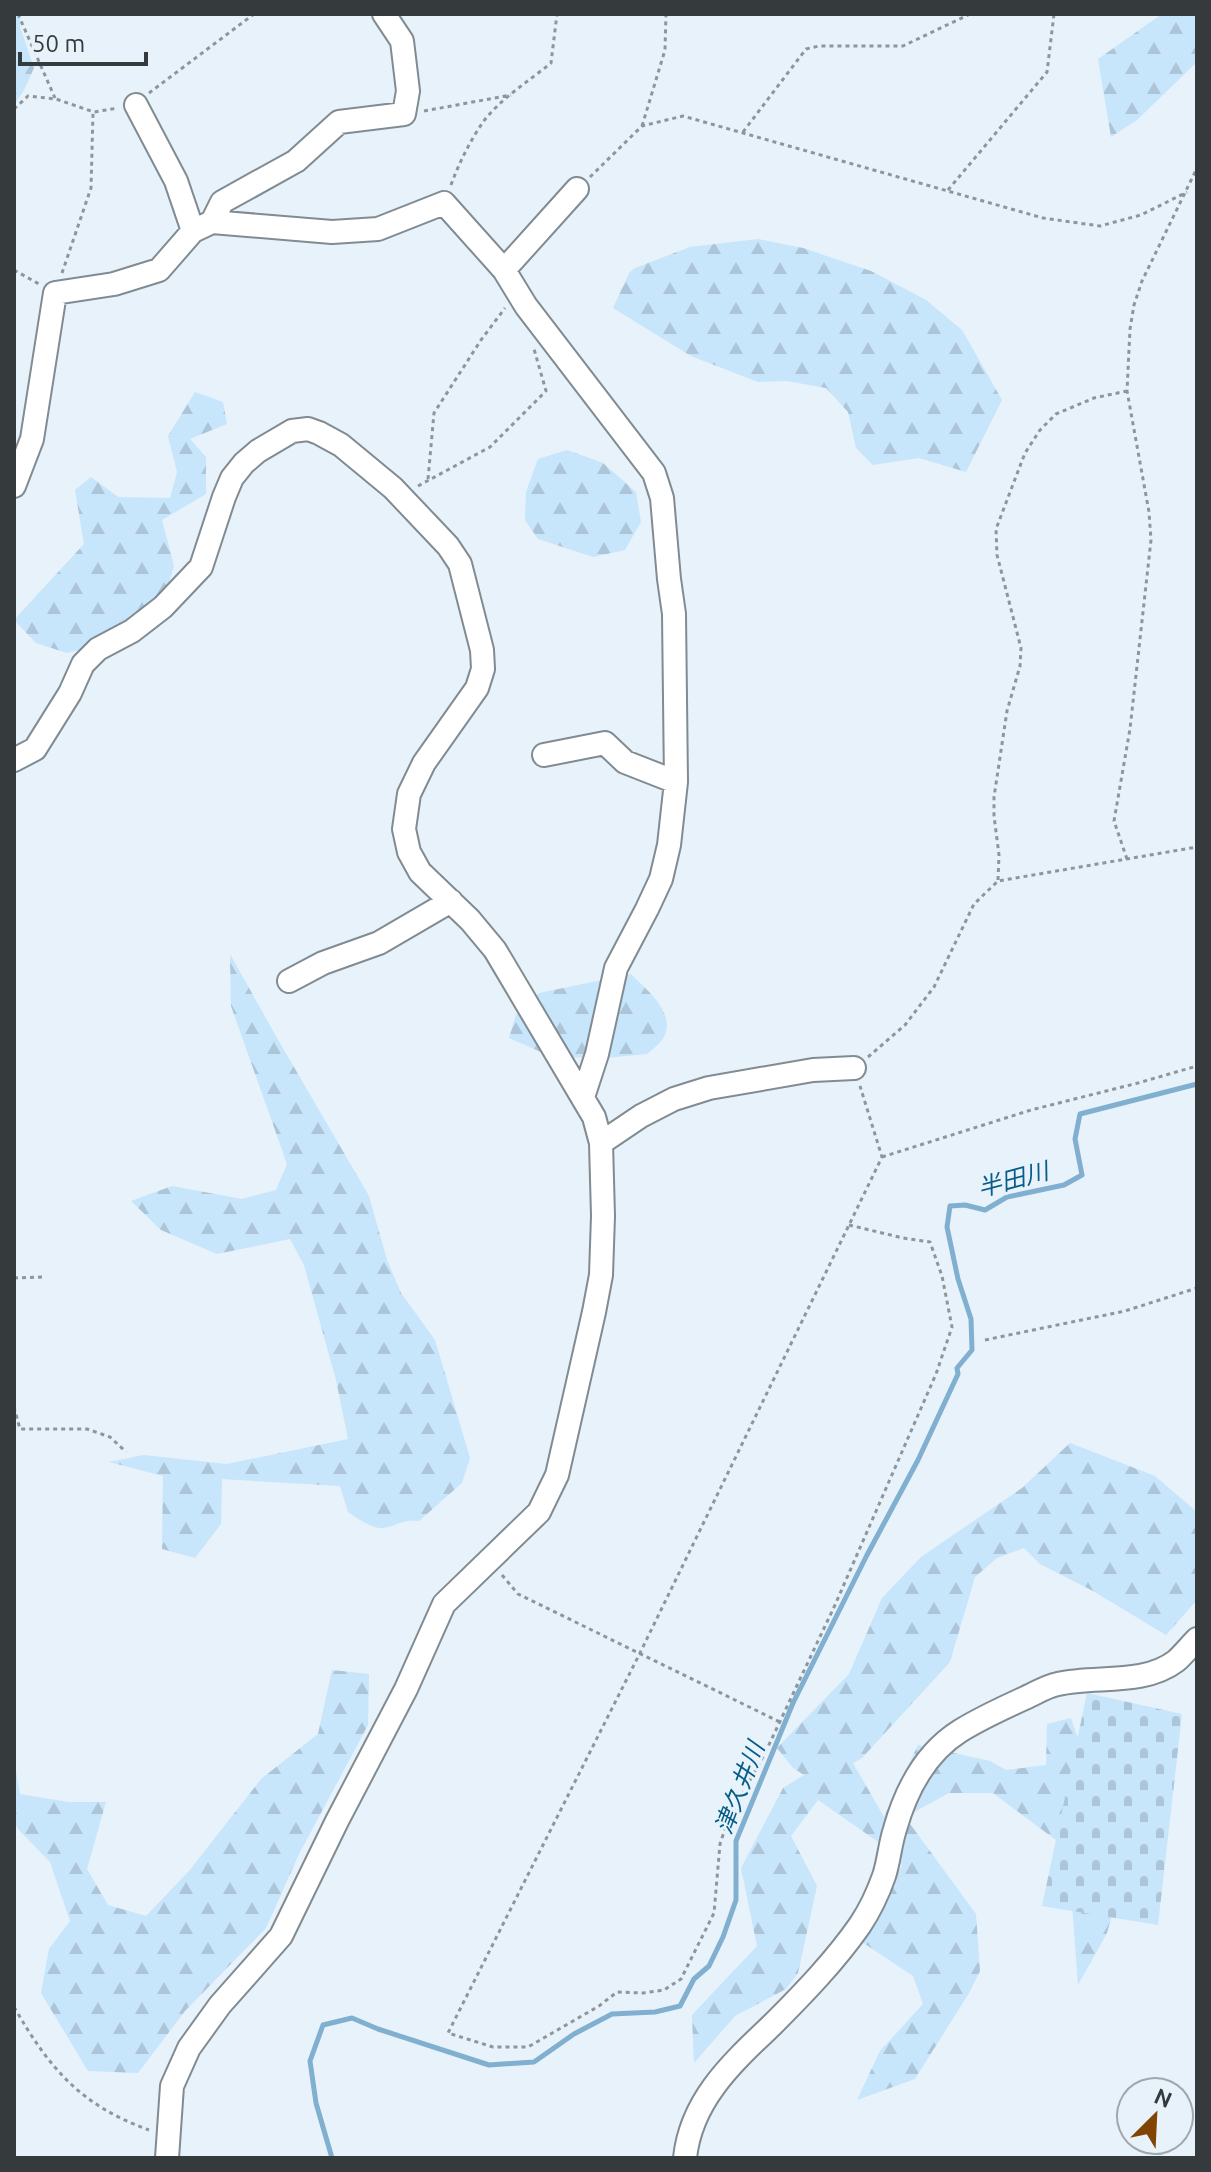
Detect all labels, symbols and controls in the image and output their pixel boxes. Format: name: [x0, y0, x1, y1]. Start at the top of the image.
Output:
scale bar: [20, 16, 146, 66]
text: 50 m: [32, 30, 85, 57]
water label: 半田川: [975, 1156, 1054, 1202]
water label: 津久井川: [710, 1735, 770, 1837]
north arrow: [1115, 2076, 1195, 2156]
text: N: [1151, 2083, 1176, 2112]

